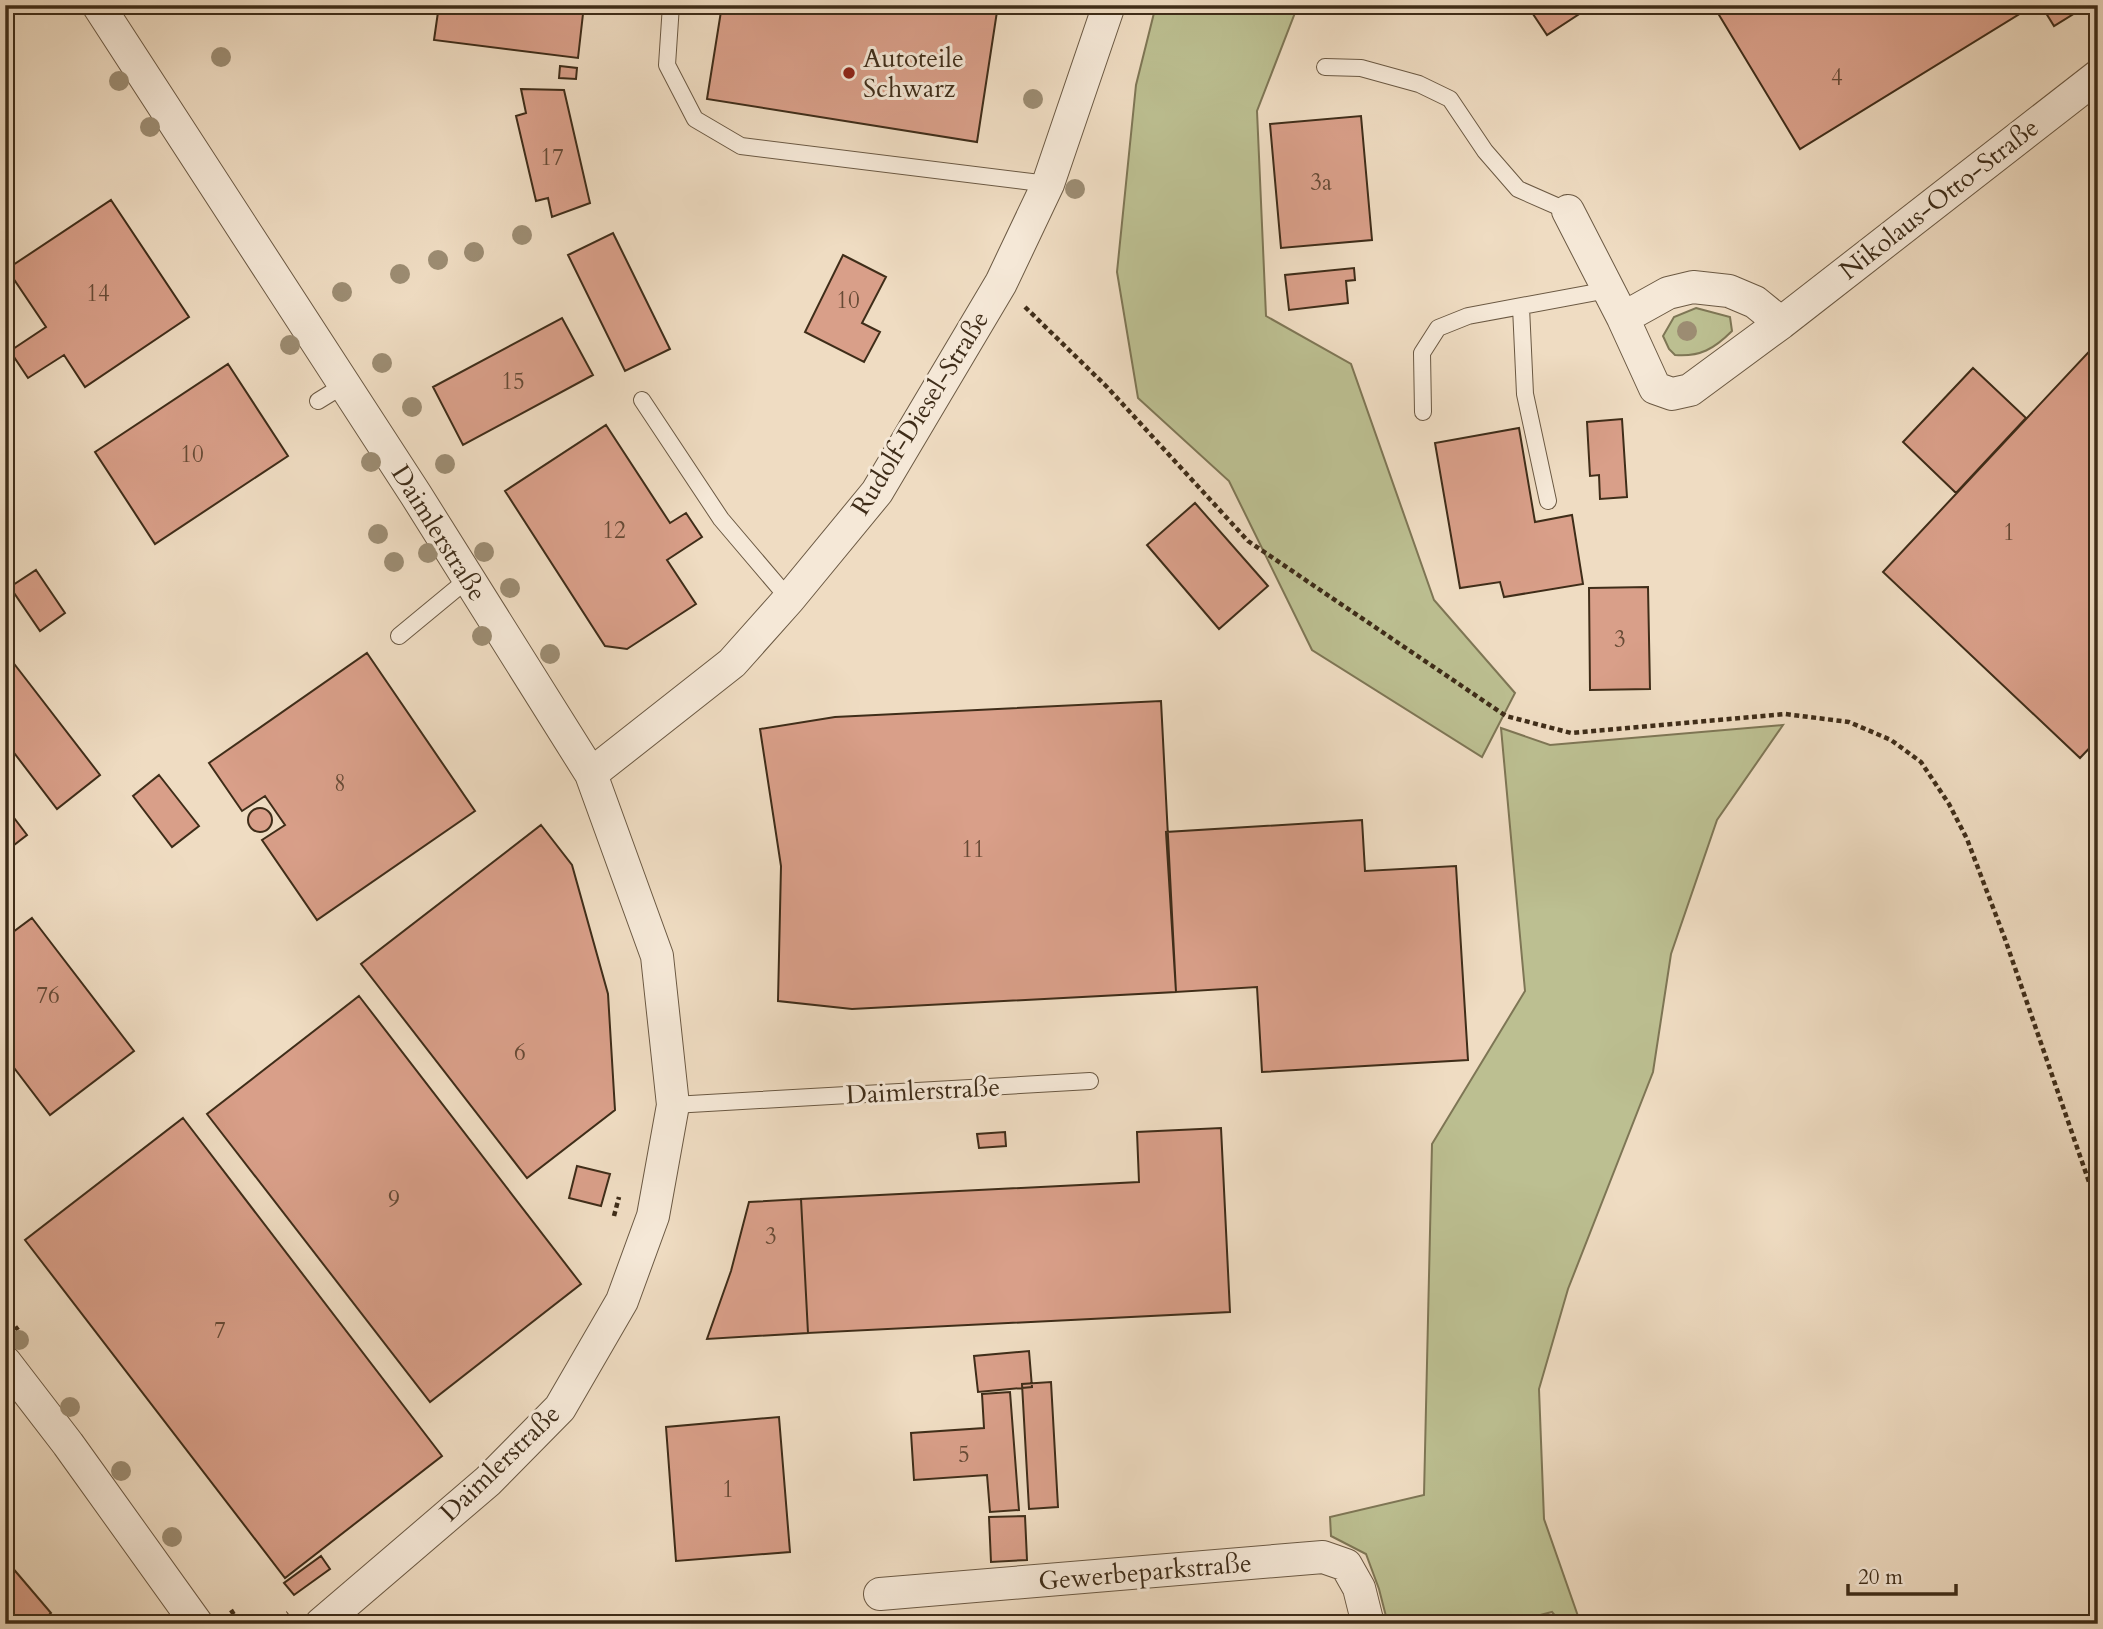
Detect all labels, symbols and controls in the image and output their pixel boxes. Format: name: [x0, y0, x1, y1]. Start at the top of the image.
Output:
place label: Autoteile Schwarz: [863, 41, 964, 106]
house number: 4: [1831, 62, 1843, 93]
marker: Autoteile Schwarz: [841, 65, 857, 81]
street label: Nikolaus-Otto-Straße: [1832, 110, 2046, 288]
house number: 17: [540, 142, 564, 173]
house number: 3a: [1310, 167, 1332, 198]
house number: 14: [86, 278, 110, 309]
house number: 10: [836, 285, 860, 316]
street label: Rudolf-Diesel-Straße: [843, 304, 997, 522]
house number: 15: [501, 366, 525, 397]
house number: 10: [180, 439, 204, 470]
street label: Daimlerstraße: [383, 458, 495, 608]
house number: 12: [602, 515, 626, 546]
house number: 1: [2003, 517, 2015, 548]
house number: 3: [1614, 624, 1626, 655]
house number: 8: [334, 768, 346, 799]
house number: 11: [961, 834, 985, 865]
house number: 76: [36, 980, 60, 1011]
house number: 6: [514, 1037, 526, 1068]
street label: Daimlerstraße: [845, 1069, 1001, 1113]
house number: 9: [388, 1184, 400, 1215]
house number: 3: [765, 1221, 777, 1252]
house number: 7: [214, 1315, 226, 1346]
street label: Daimlerstraße: [432, 1397, 568, 1529]
house number: 5: [958, 1439, 970, 1470]
house number: 1: [722, 1474, 734, 1505]
street label: Gewerbeparkstraße: [1037, 1545, 1253, 1599]
scale bar: [1848, 1552, 1956, 1596]
text: 20 m: [1858, 1563, 1903, 1592]

